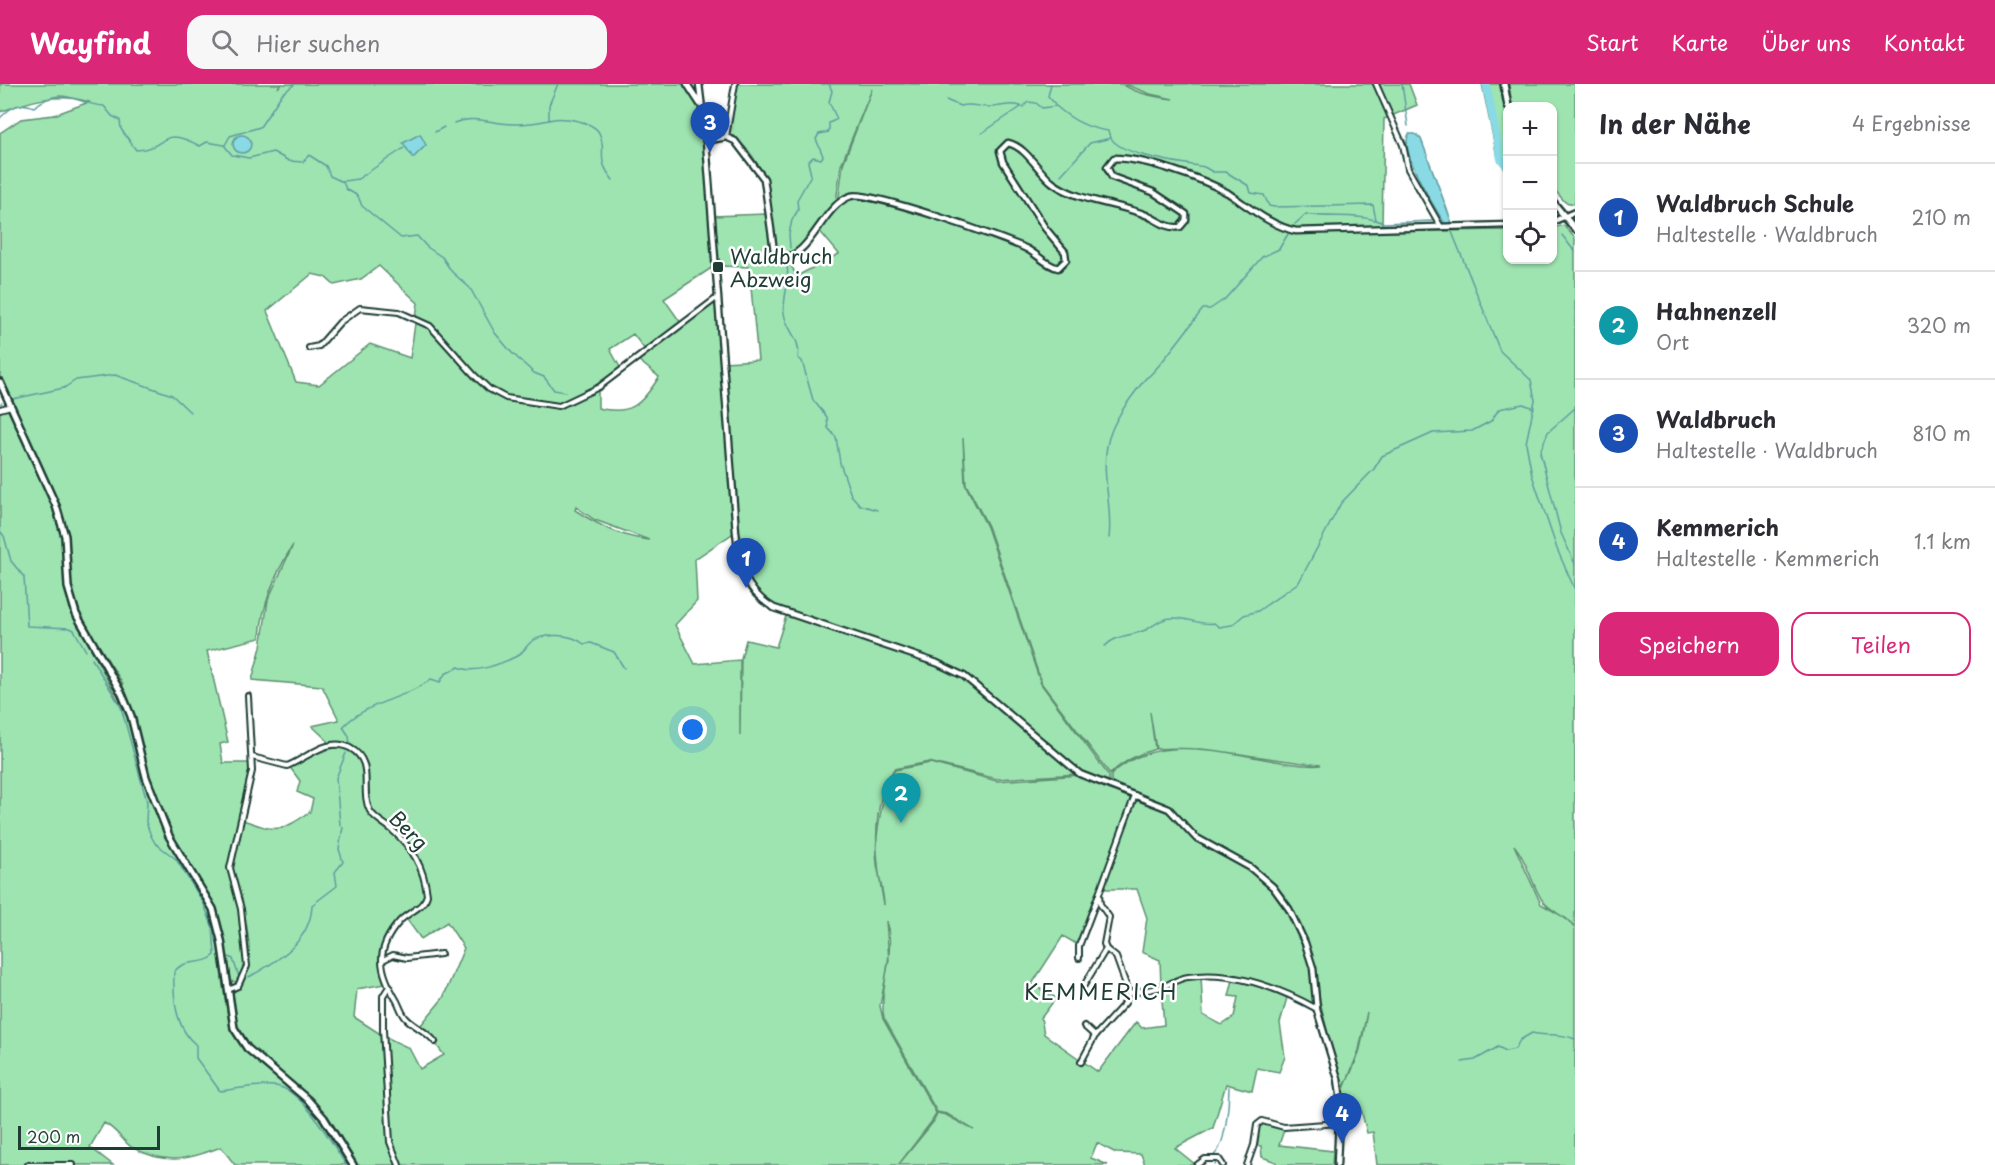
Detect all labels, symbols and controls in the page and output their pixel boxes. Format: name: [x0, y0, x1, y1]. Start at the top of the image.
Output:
search box: [187, 15, 607, 69]
text: Wayfind: [30, 21, 151, 64]
icon: search: [208, 26, 241, 59]
text: Hier suchen: [256, 26, 380, 59]
text: Start: [1586, 26, 1638, 58]
text: Karte: [1671, 26, 1728, 58]
text: Über uns: [1761, 26, 1851, 58]
text: Kontakt: [1884, 26, 1965, 58]
map controls: [1503, 102, 1557, 264]
button: +: [1503, 102, 1557, 156]
pin: 3: [690, 103, 730, 152]
text: In der Nähe: [1599, 104, 1751, 143]
text: 4 Ergebnisse: [1852, 108, 1971, 138]
button: −: [1503, 156, 1557, 210]
text: Waldbruch Schule: [1656, 186, 1854, 219]
text: 1: [1614, 202, 1623, 232]
text: 210 m: [1912, 202, 1971, 232]
button: locate: [1503, 210, 1557, 264]
text: Haltestelle · Waldbruch: [1656, 219, 1878, 249]
place label: Waldbruch Abzweig: [730, 241, 833, 294]
marker: Waldbruch Abzweig: [711, 260, 725, 274]
text: Hahnenzell: [1656, 294, 1777, 327]
text: 2: [1611, 310, 1626, 340]
text: 320 m: [1907, 310, 1971, 340]
text: Ort: [1656, 327, 1689, 357]
text: Waldbruch: [1656, 402, 1776, 435]
text: 3: [1612, 418, 1625, 448]
text: 810 m: [1912, 418, 1971, 448]
text: Haltestelle · Waldbruch: [1656, 435, 1878, 465]
text: Kemmerich: [1656, 510, 1779, 543]
text: 4: [1612, 526, 1625, 556]
text: 1.1 km: [1914, 526, 1971, 556]
pin: 1: [726, 538, 766, 588]
text: Haltestelle · Kemmerich: [1656, 543, 1880, 573]
button: Speichern: [1599, 612, 1779, 676]
button: Teilen: [1791, 612, 1971, 676]
your location: [678, 715, 707, 744]
pin: 2: [882, 774, 920, 823]
street label: Berg: [383, 803, 435, 857]
district label: KEMMERICH: [1024, 974, 1178, 1007]
pin: 4: [1322, 1094, 1362, 1143]
scale bar: [18, 1123, 160, 1150]
text: 200 m: [27, 1124, 80, 1148]

